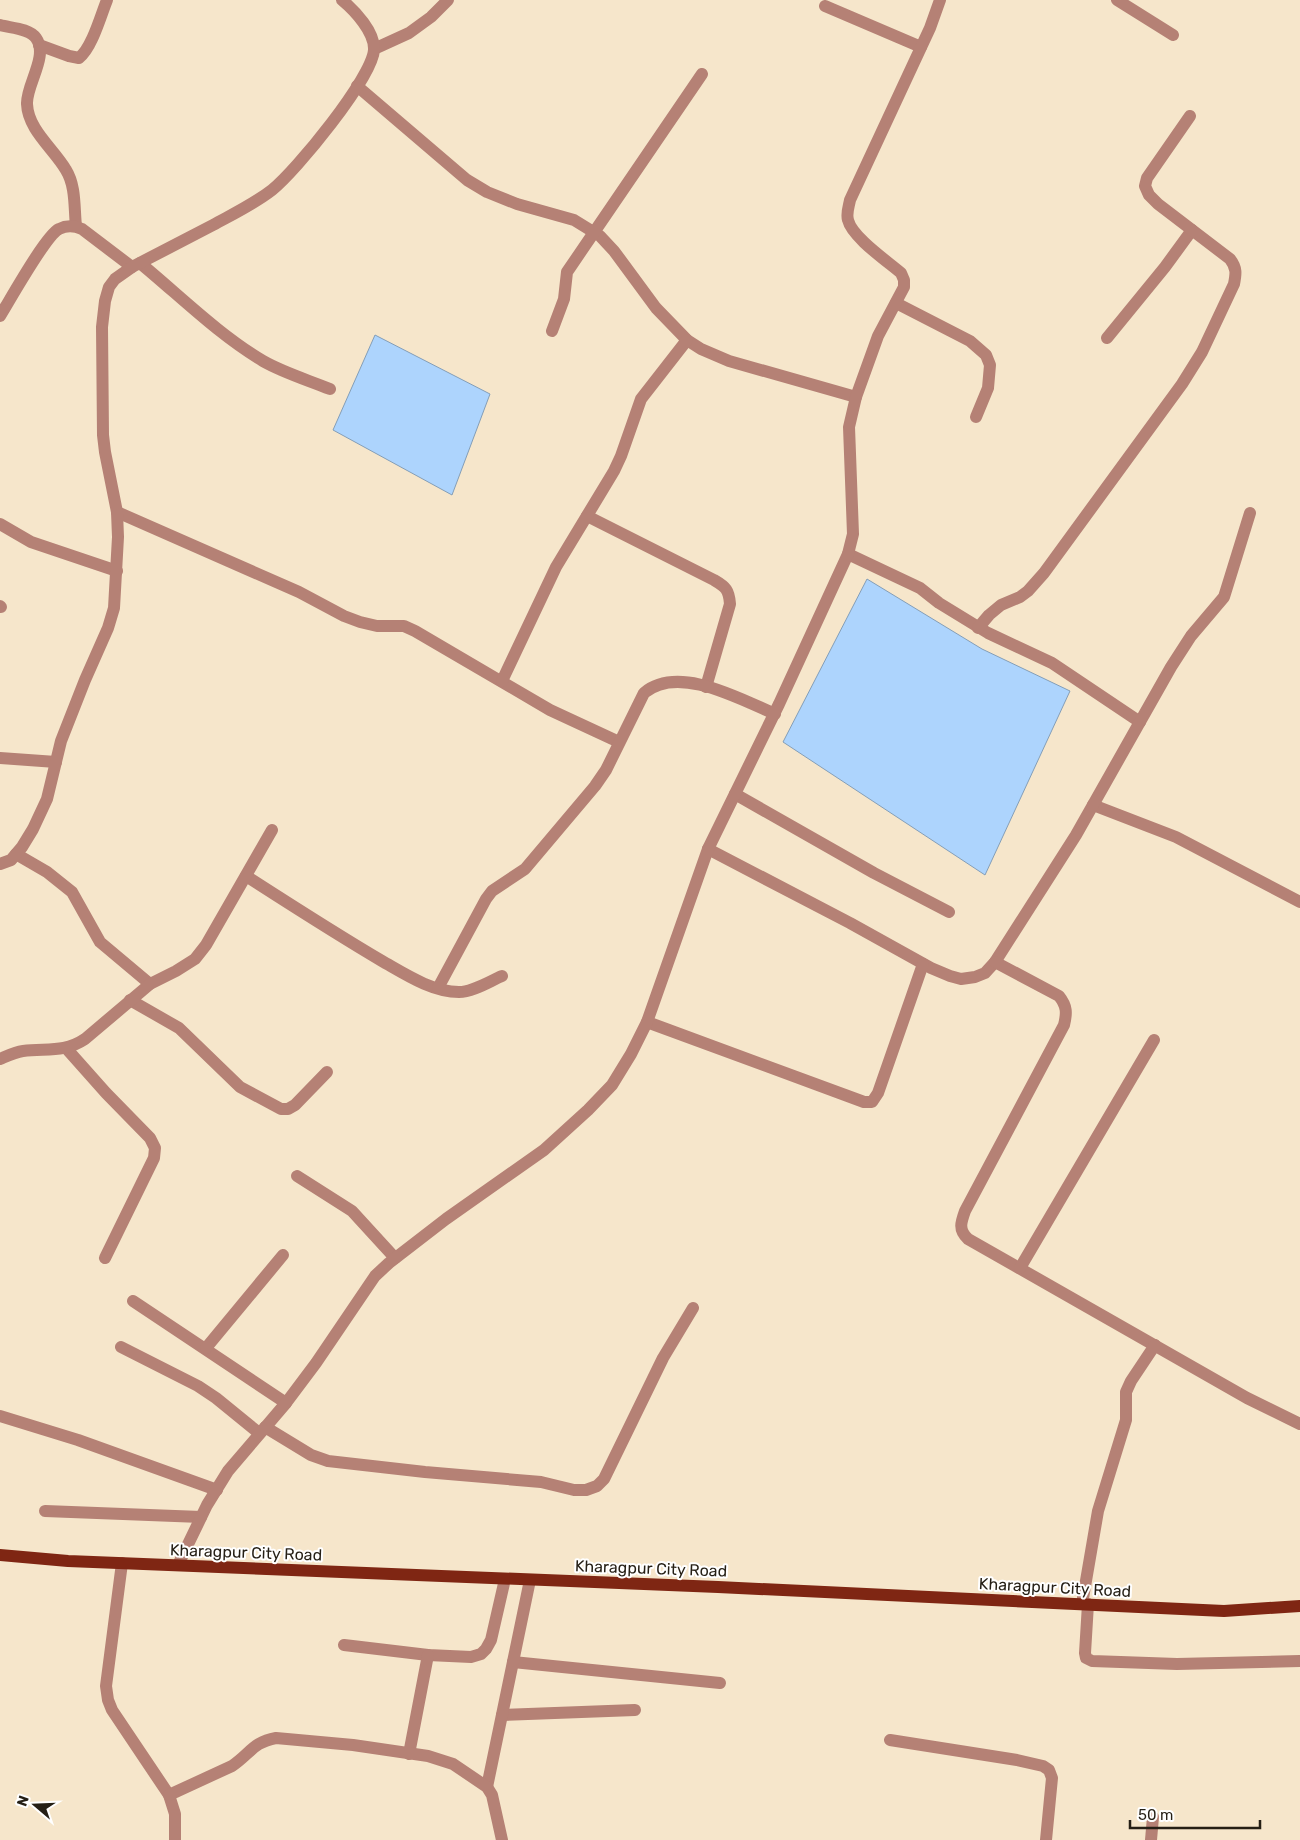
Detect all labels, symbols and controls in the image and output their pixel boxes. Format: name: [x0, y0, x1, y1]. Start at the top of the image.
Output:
street label: Kharagpur City Road: [170, 1540, 322, 1565]
street label: Kharagpur City Road: [575, 1556, 727, 1581]
street label: Kharagpur City Road: [978, 1574, 1132, 1601]
north arrow: [10, 1780, 60, 1830]
text: N: [14, 1793, 33, 1808]
scale bar: [1130, 1798, 1260, 1830]
text: 50 m: [1138, 1806, 1173, 1824]

